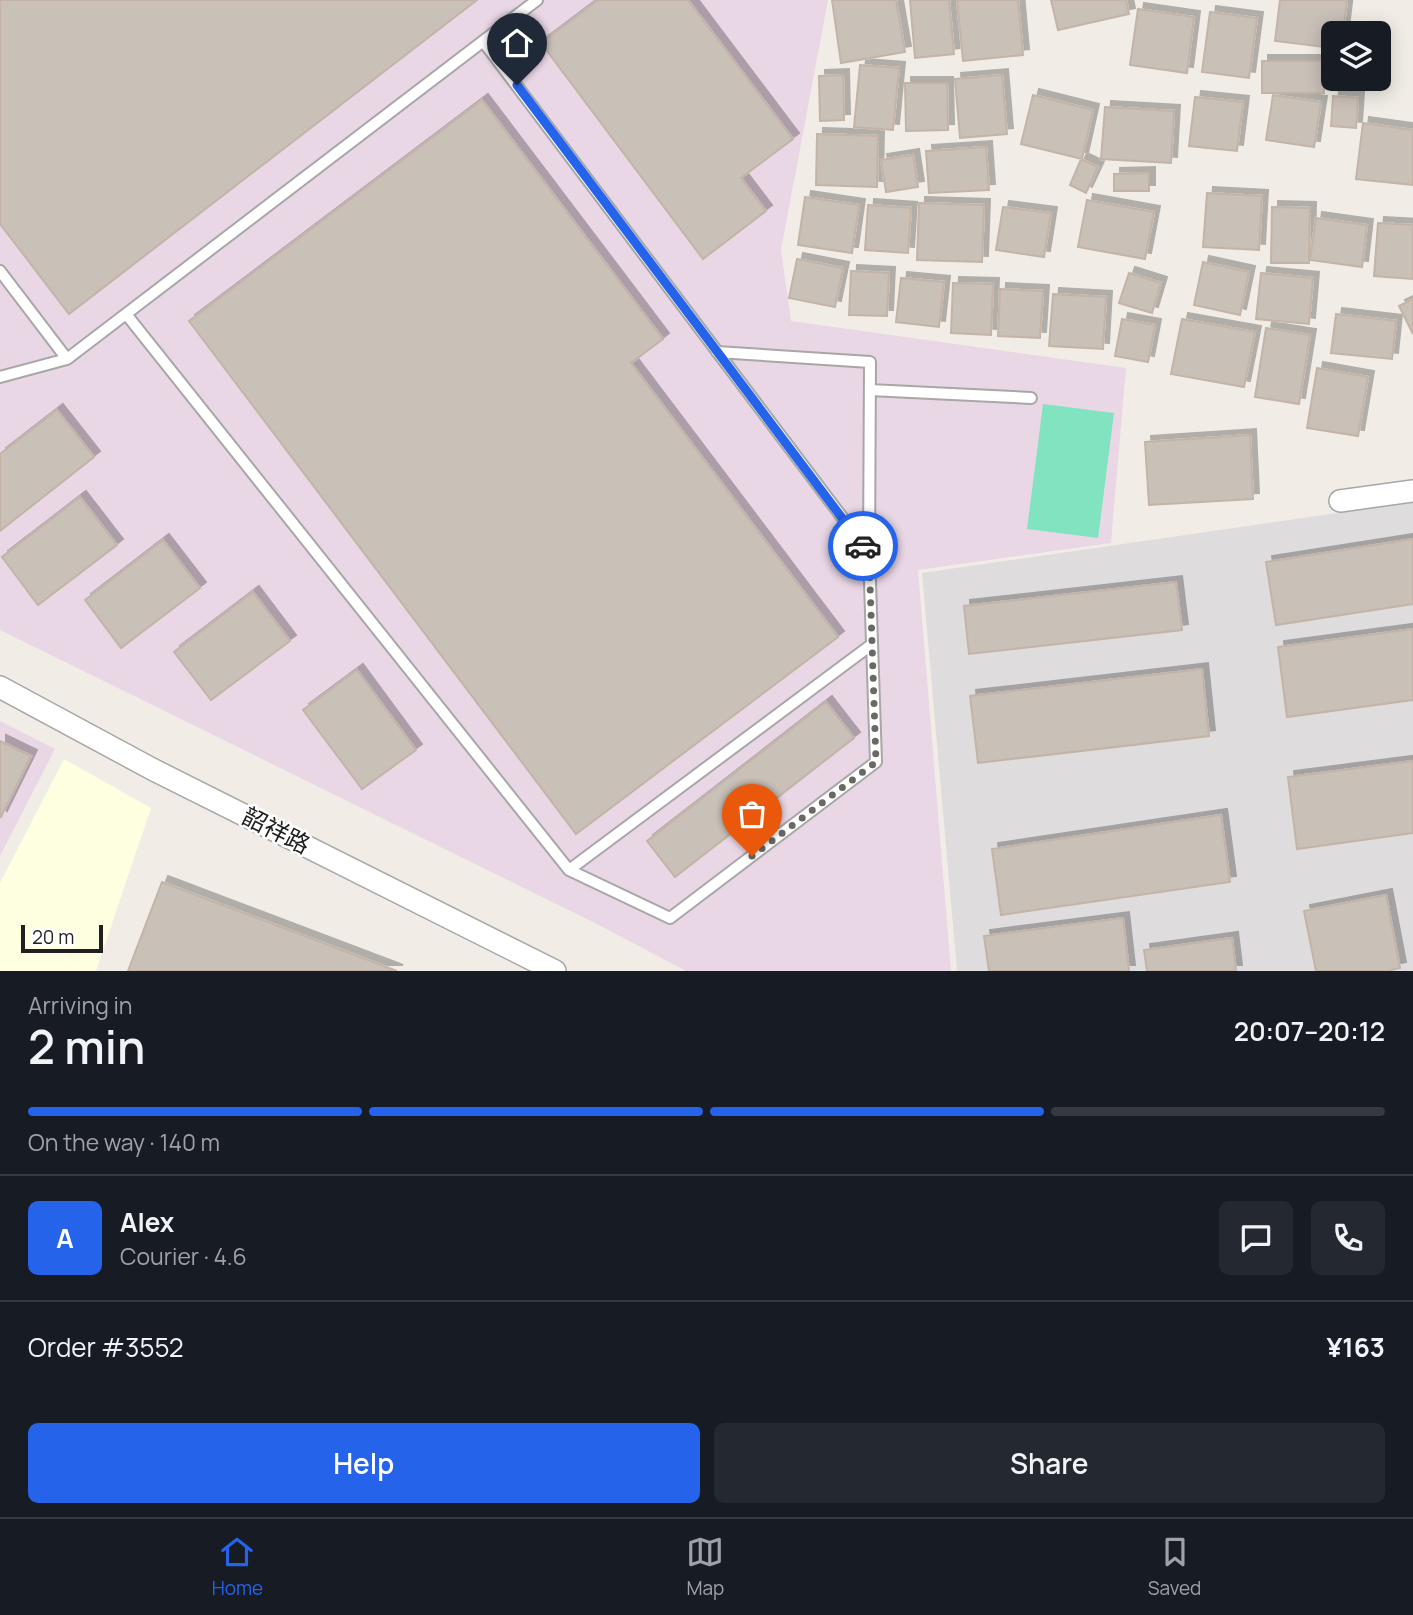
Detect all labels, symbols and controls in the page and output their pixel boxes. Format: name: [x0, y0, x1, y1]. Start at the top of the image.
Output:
pin: [487, 13, 547, 85]
map controls: [1321, 21, 1391, 91]
button: layers: [1321, 21, 1391, 91]
icon: home: [498, 24, 536, 62]
courier: [828, 511, 898, 581]
icon: car: [844, 527, 882, 565]
pin: [722, 784, 782, 856]
icon: bag: [733, 795, 771, 833]
street label: 韶祥路: [237, 799, 316, 861]
scale bar: [21, 922, 103, 954]
text: 20 m: [32, 924, 74, 950]
text: Arriving in: [28, 989, 133, 1021]
text: 20:07–20:12: [1234, 1013, 1385, 1049]
text: 2 min: [28, 1015, 145, 1078]
text: On the way · 140 m: [28, 1126, 220, 1158]
button: chat: [1219, 1201, 1293, 1275]
button: phone: [1311, 1201, 1385, 1275]
text: Alex: [120, 1204, 174, 1240]
text: A: [56, 1220, 74, 1256]
text: Courier · 4.6: [120, 1240, 247, 1272]
text: Order #3552: [28, 1329, 184, 1365]
text: ¥163: [1326, 1329, 1385, 1365]
button: Help: [28, 1423, 700, 1503]
button: Share: [714, 1423, 1385, 1503]
tab: Home: [212, 1533, 263, 1601]
tab: Map: [686, 1533, 724, 1601]
tab: Saved: [1148, 1533, 1201, 1601]

